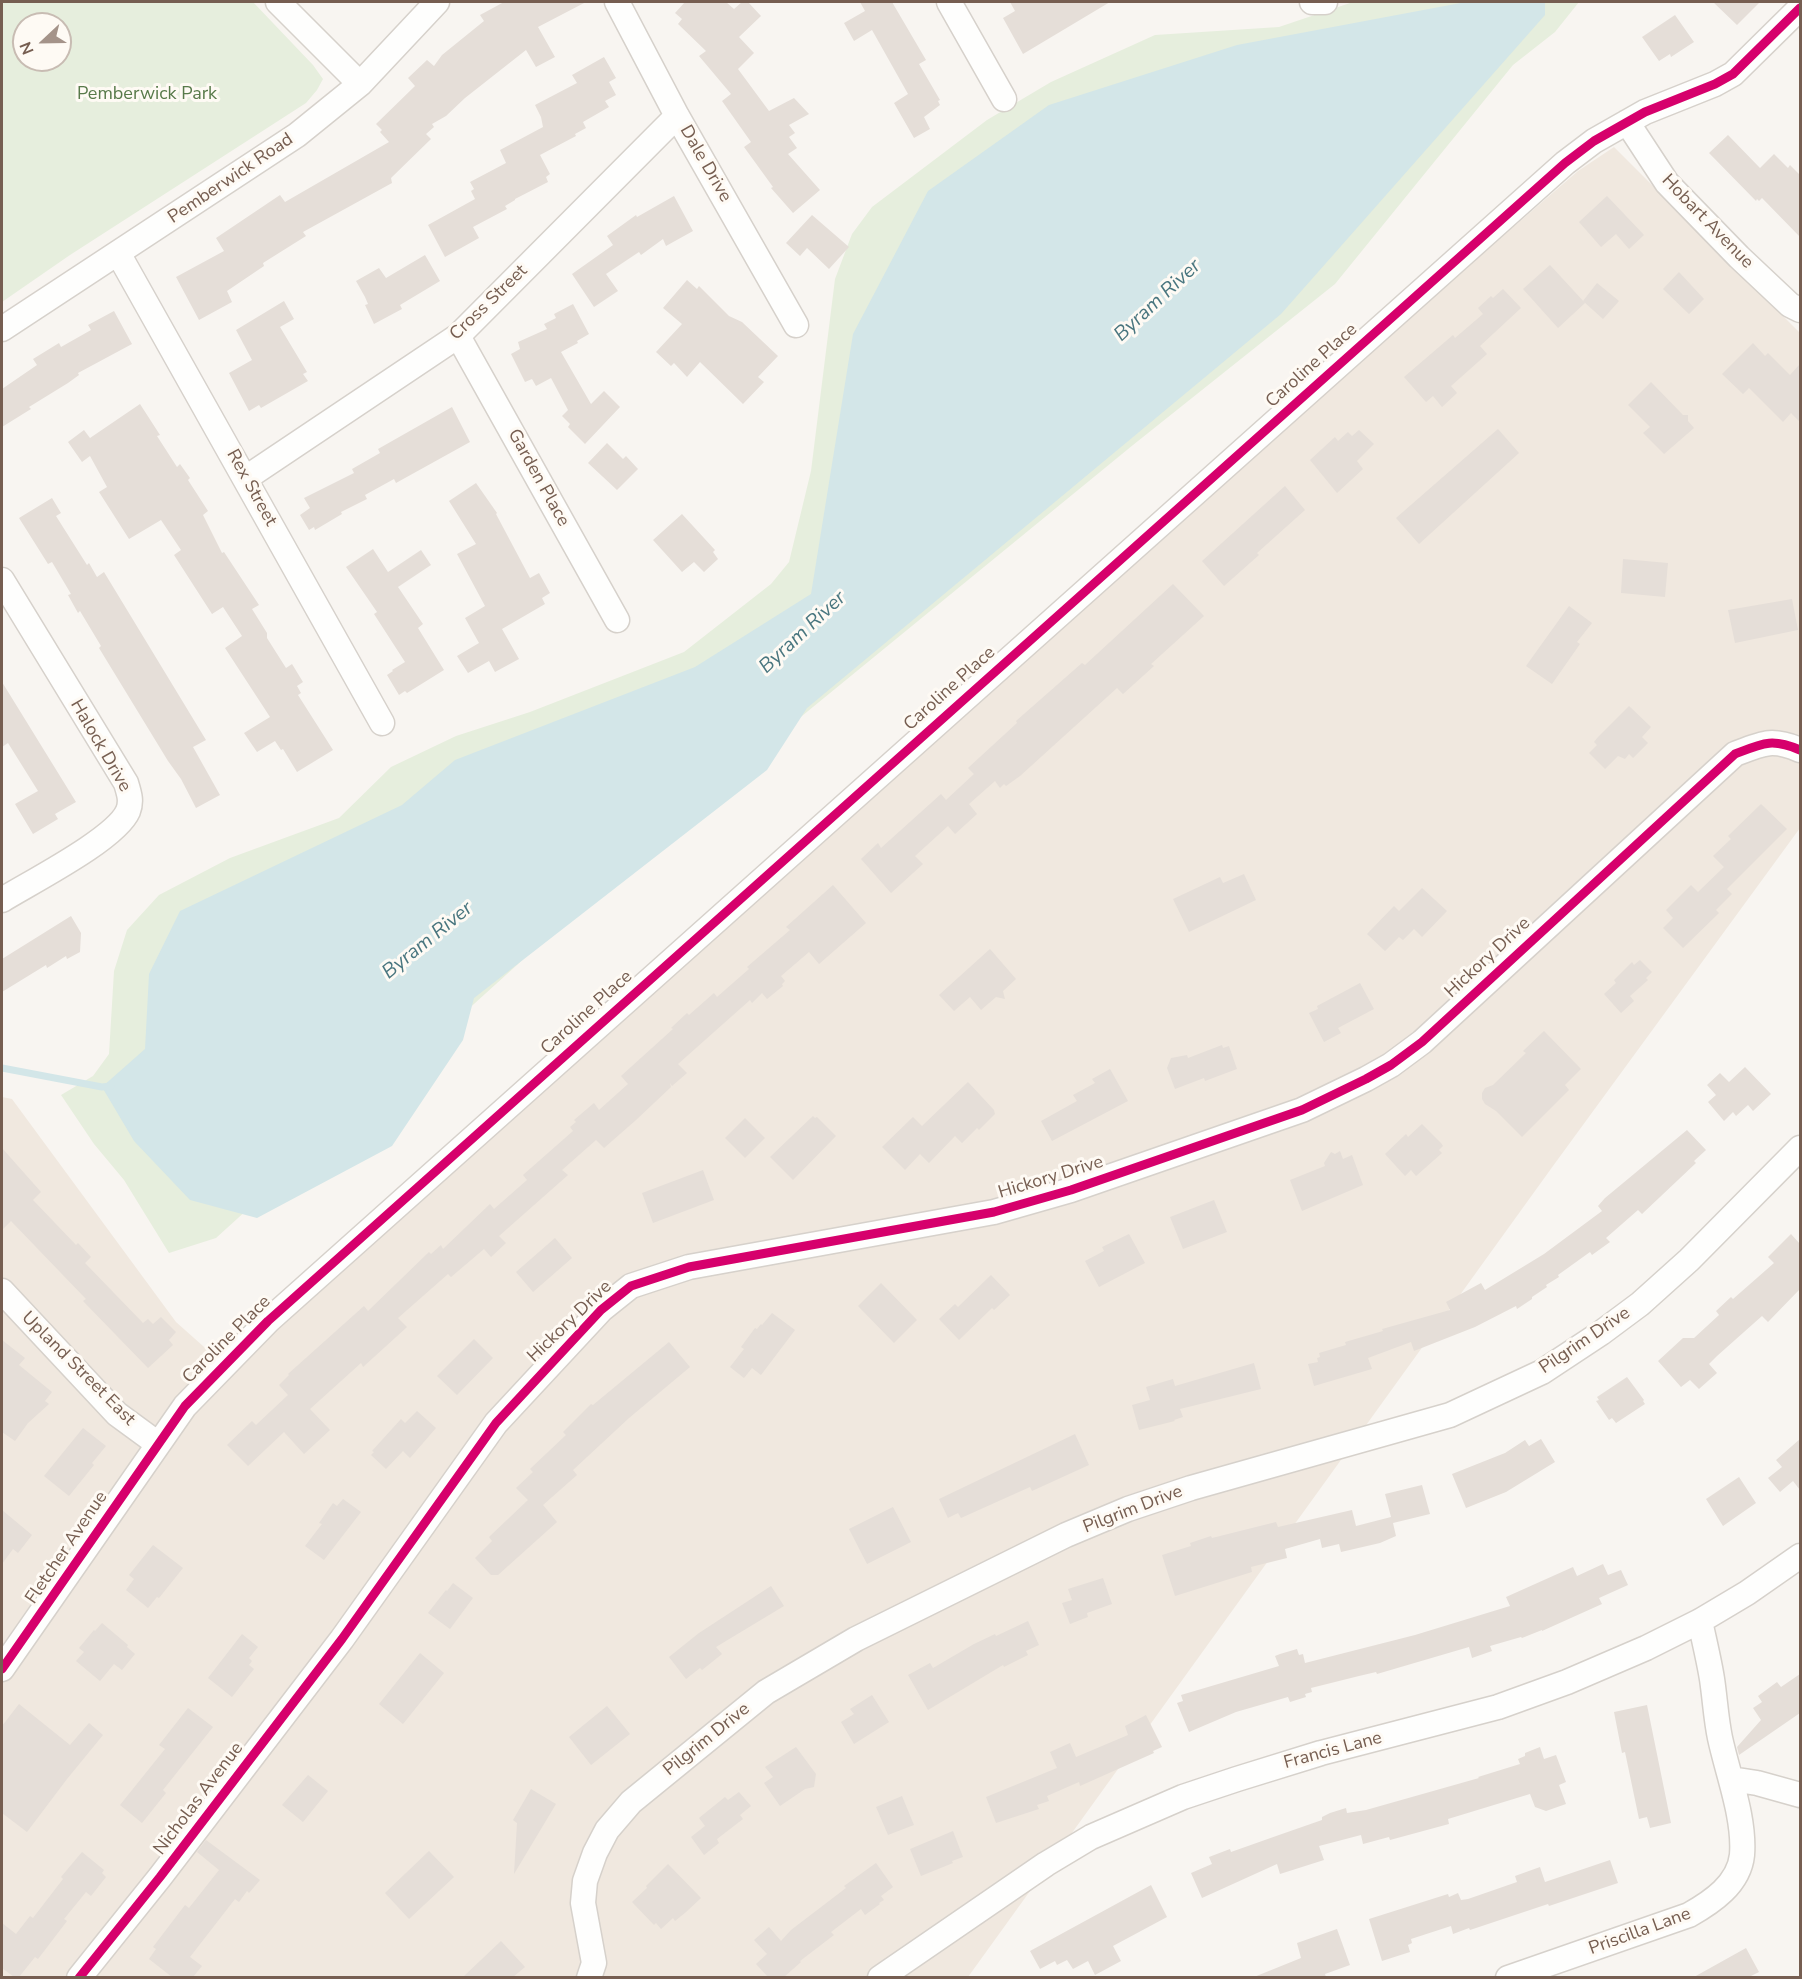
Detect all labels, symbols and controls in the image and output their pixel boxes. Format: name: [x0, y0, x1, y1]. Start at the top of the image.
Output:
north arrow: [12, 12, 72, 72]
text: N: [15, 38, 40, 58]
park label: Pemberwick Park: [77, 84, 217, 106]
street label: Dale Drive: [674, 122, 736, 206]
street label: Pemberwick Road: [164, 129, 298, 229]
street label: Hobart Avenue: [1657, 170, 1757, 274]
water label: Byram River: [1110, 255, 1206, 347]
street label: Cross Street: [446, 261, 532, 345]
street label: Caroline Place: [1262, 319, 1362, 413]
street label: Garden Place: [502, 426, 574, 530]
street label: Rex Street: [221, 446, 281, 530]
water label: Byram River: [755, 587, 851, 679]
street label: Caroline Place: [900, 642, 1000, 736]
street label: Halock Drive: [65, 696, 135, 796]
water label: Byram River: [378, 897, 478, 985]
street label: Hickory Drive: [1441, 913, 1535, 1003]
street label: Caroline Place: [537, 966, 637, 1060]
street label: Hickory Drive: [996, 1152, 1106, 1204]
street label: Hickory Drive: [523, 1277, 617, 1367]
street label: Caroline Place: [178, 1291, 276, 1389]
street label: Pilgrim Drive: [1536, 1303, 1634, 1379]
street label: Upland Street East: [17, 1308, 139, 1430]
street label: Pilgrim Drive: [1080, 1481, 1186, 1539]
street label: Fletcher Avenue: [21, 1488, 113, 1608]
street label: Pilgrim Drive: [660, 1699, 754, 1781]
street label: Francis Lane: [1282, 1728, 1384, 1774]
street label: Nicholas Avenue: [150, 1738, 248, 1860]
street label: Priscilla Lane: [1586, 1904, 1694, 1960]

